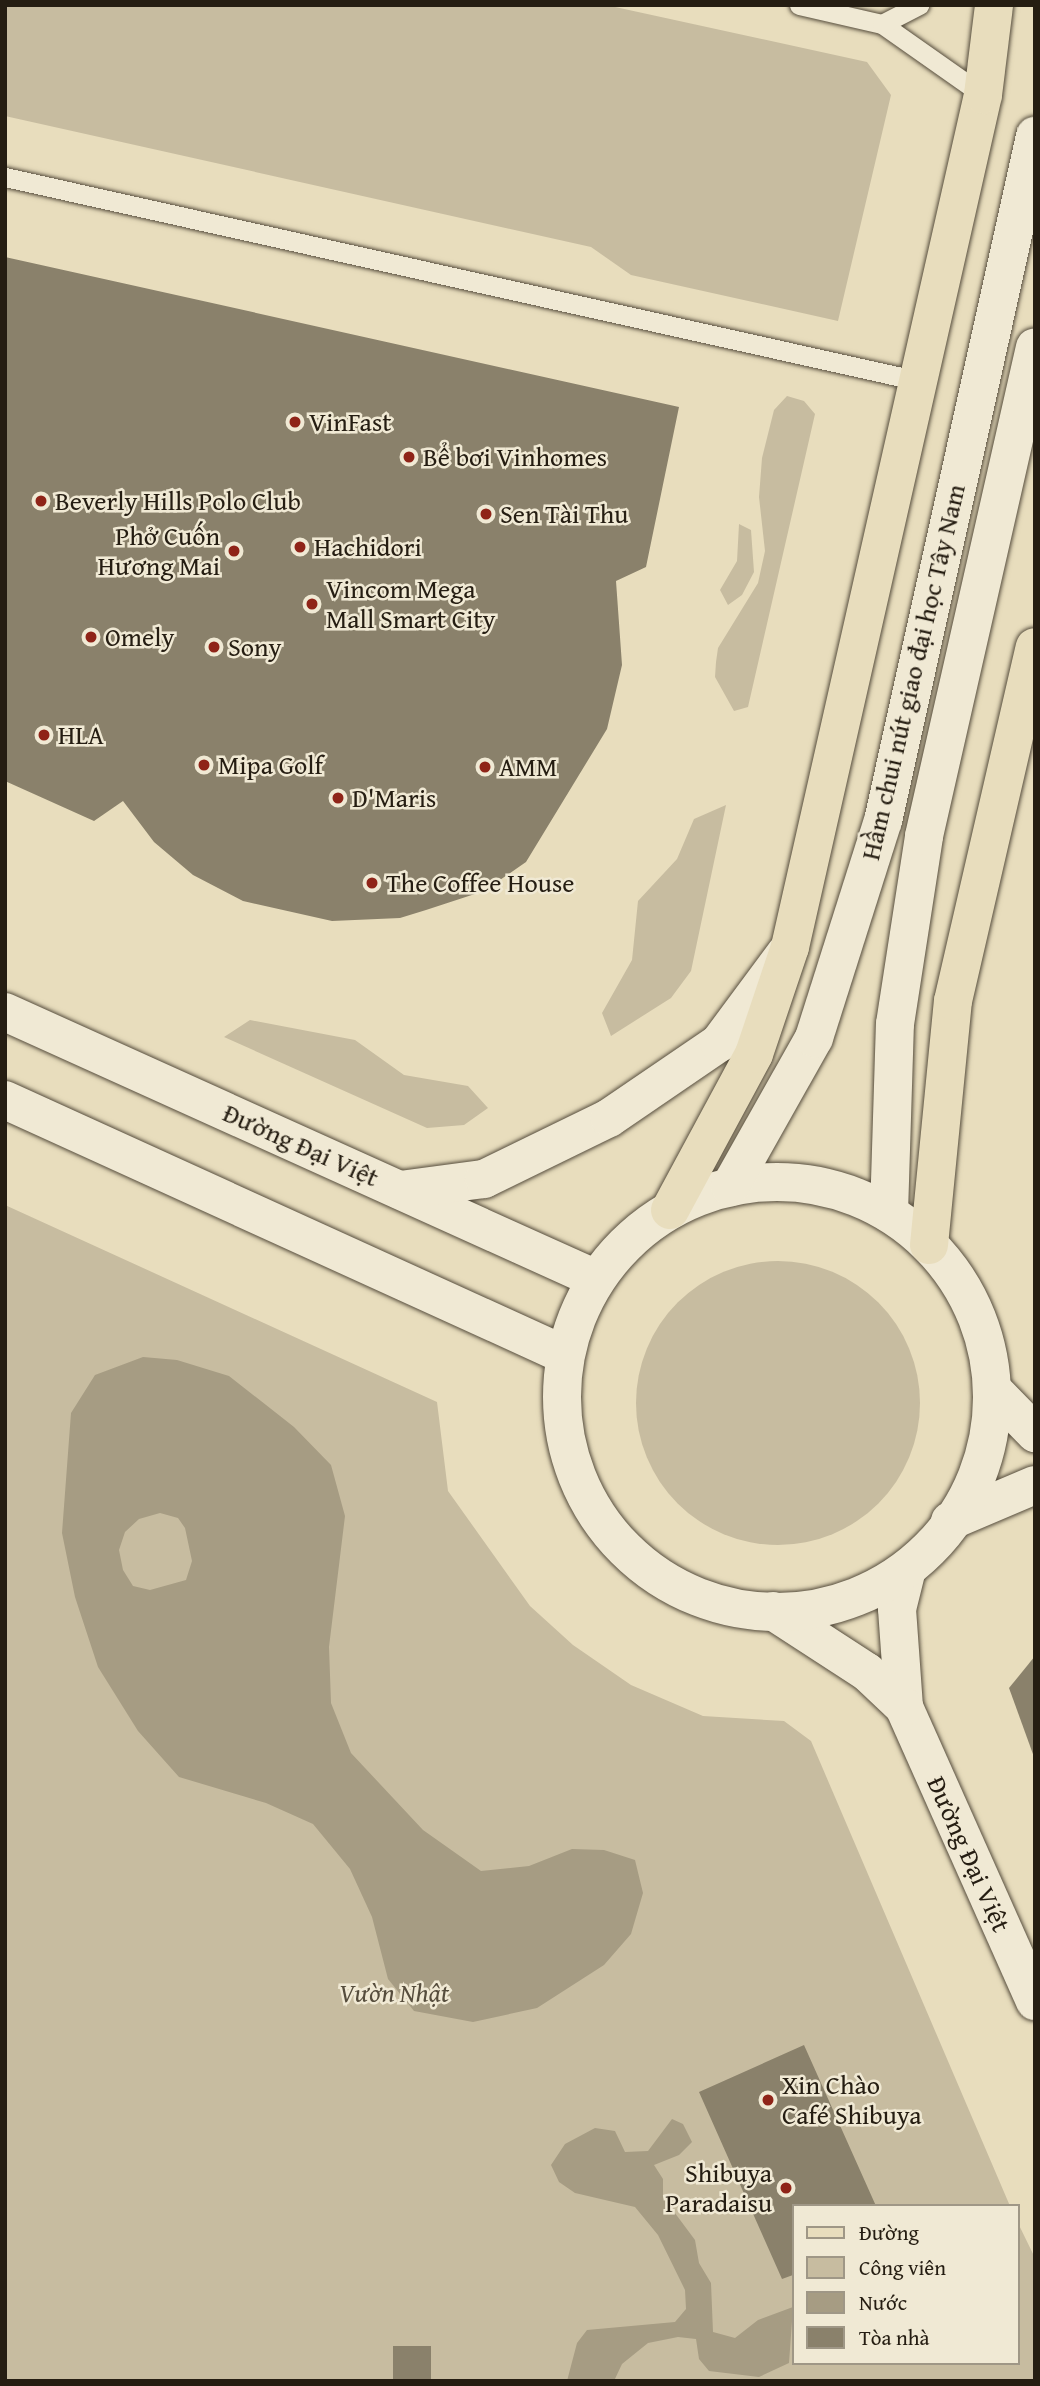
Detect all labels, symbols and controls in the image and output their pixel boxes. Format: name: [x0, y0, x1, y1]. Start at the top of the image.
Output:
place label: VinFast: [309, 406, 391, 438]
marker: VinFast: [287, 414, 303, 430]
place label: Bể bơi Vinhomes: [423, 441, 607, 473]
marker: Bể bơi Vinhomes: [401, 449, 417, 465]
street label: Hầm chui nút giao đại học Tây Nam: [855, 481, 971, 863]
place label: Beverly Hills Polo Club: [55, 485, 301, 517]
marker: Beverly Hills Polo Club: [33, 493, 49, 509]
place label: Sen Tài Thu: [500, 498, 628, 530]
marker: Sen Tài Thu: [478, 506, 494, 522]
place label: Phở Cuốn Hương Mai: [98, 520, 220, 582]
place label: Hachidori: [314, 531, 422, 563]
marker: Hachidori: [292, 539, 308, 555]
marker: Phở Cuốn Hương Mai: [226, 543, 242, 559]
place label: Vincom Mega Mall Smart City: [326, 573, 495, 634]
marker: Vincom Mega Mall Smart City: [304, 596, 320, 612]
place label: Omely: [105, 621, 174, 653]
marker: Omely: [83, 629, 99, 645]
place label: Sony: [228, 631, 282, 663]
marker: Sony: [206, 639, 222, 655]
place label: HLA: [58, 719, 104, 751]
marker: HLA: [36, 727, 52, 743]
place label: Mipa Golf: [218, 749, 323, 781]
place label: AMM: [499, 751, 557, 783]
marker: Mipa Golf: [196, 757, 212, 773]
marker: AMM: [477, 759, 493, 775]
place label: D'Maris: [352, 782, 436, 814]
marker: D'Maris: [330, 790, 346, 806]
place label: The Coffee House: [386, 867, 574, 899]
marker: The Coffee House: [364, 875, 380, 891]
street label: Đường Đại Việt: [218, 1097, 384, 1193]
street label: Đường Đại Việt: [921, 1771, 1017, 1937]
park label: Vườn Nhật: [339, 1977, 449, 2009]
place label: Xin Chào Café Shibuya: [782, 2069, 922, 2130]
marker: Xin Chào Café Shibuya: [760, 2092, 776, 2108]
place label: Shibuya Paradaisu: [665, 2157, 772, 2218]
marker: Shibuya Paradaisu: [778, 2180, 794, 2196]
legend: [792, 2204, 1019, 2365]
text: Đường: [859, 2217, 919, 2248]
text: Công viên: [859, 2252, 946, 2283]
text: Nước: [859, 2287, 907, 2318]
text: Tòa nhà: [859, 2322, 930, 2353]

